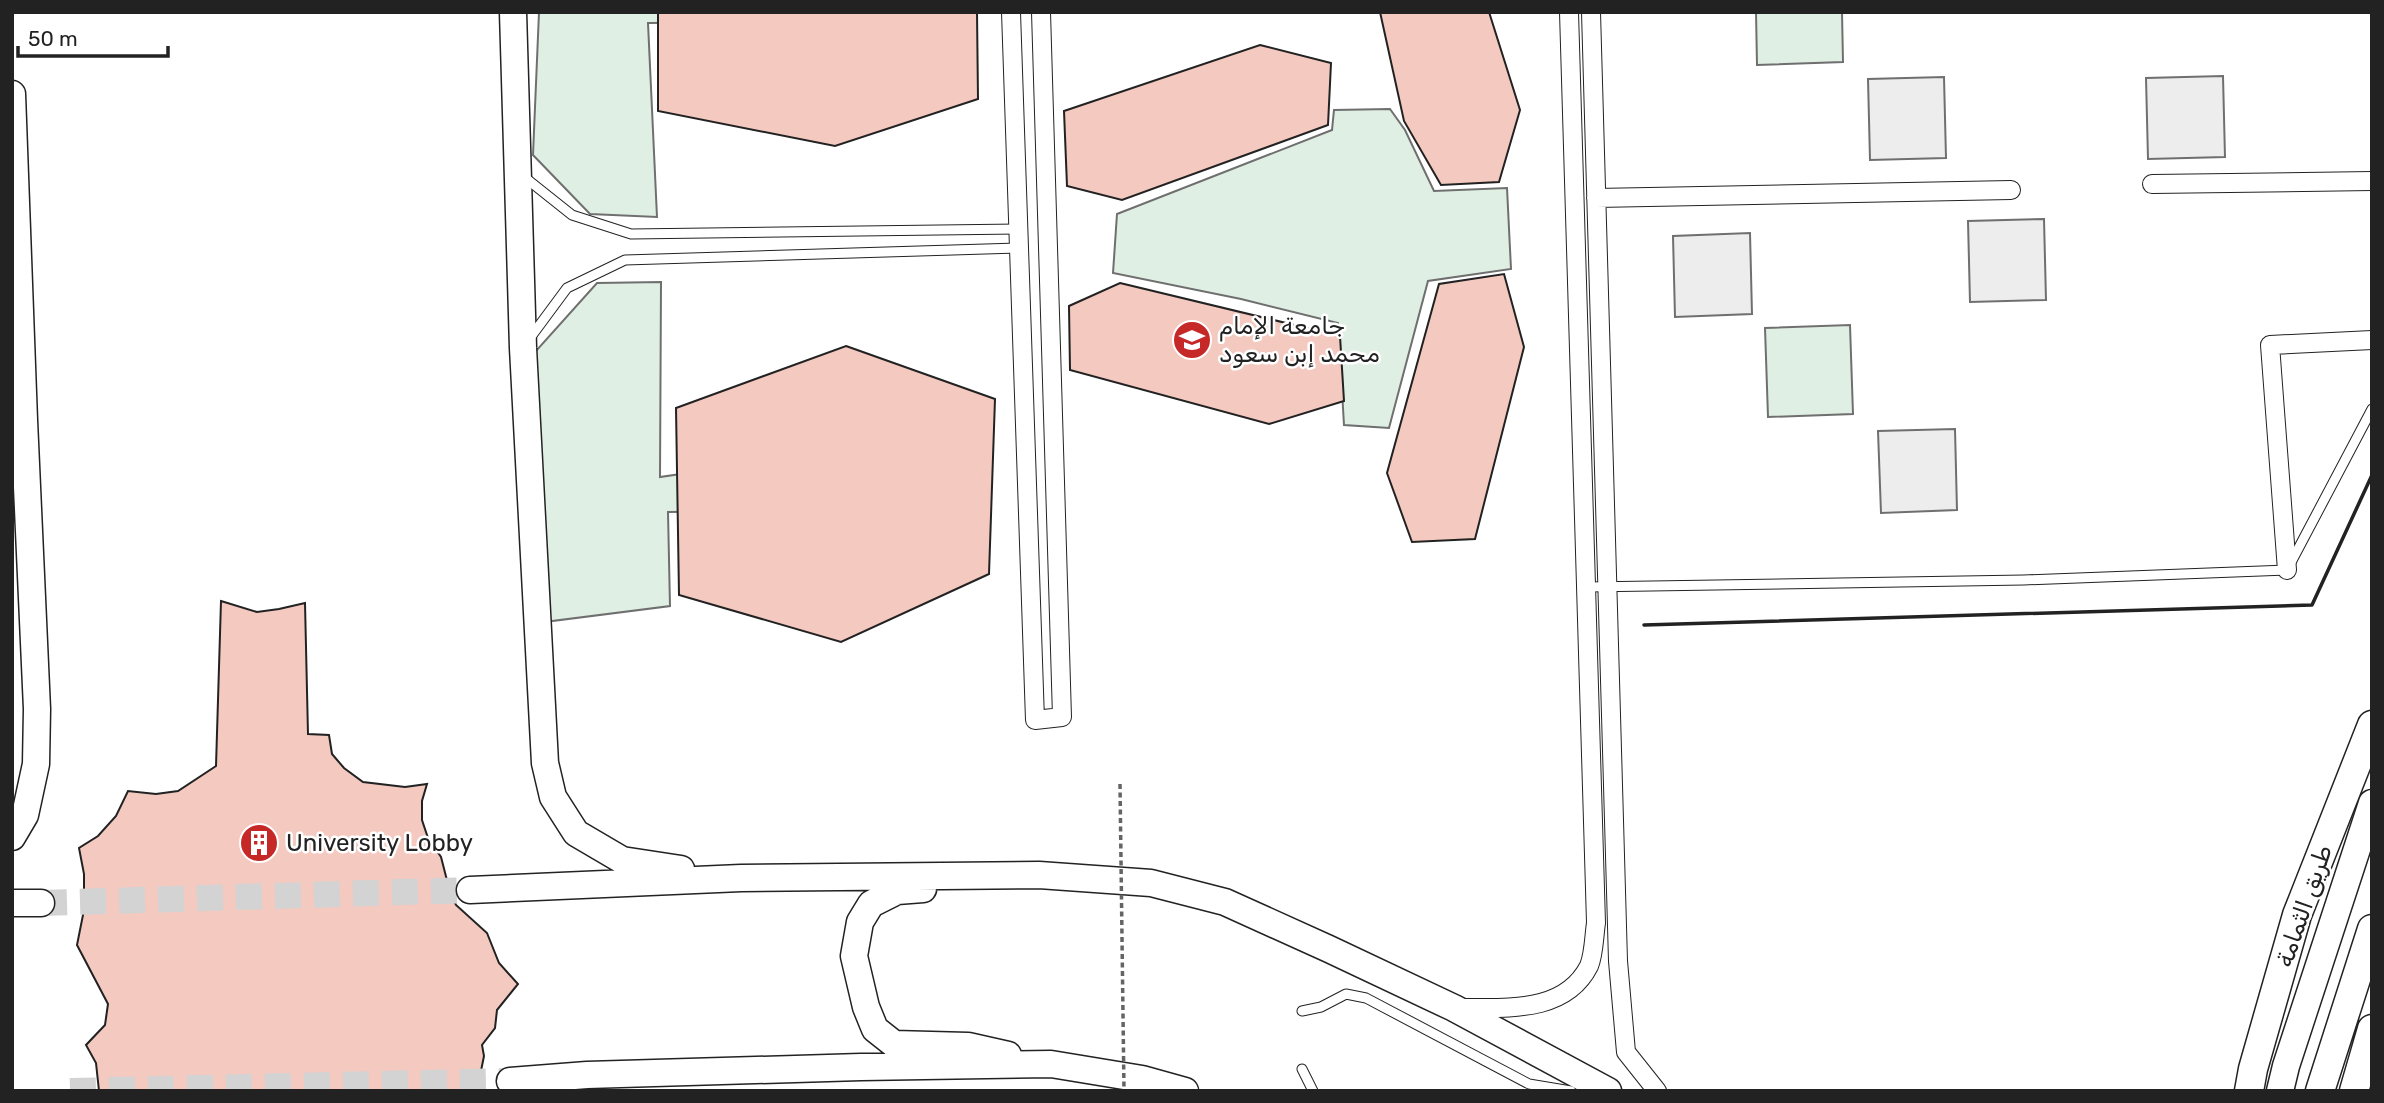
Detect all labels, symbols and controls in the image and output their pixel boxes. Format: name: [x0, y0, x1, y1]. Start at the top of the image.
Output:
scale bar: [18, 14, 168, 58]
text: 50 m: [28, 26, 78, 51]
place label: جامعة الإمام محمد إبن سعود: [1219, 312, 1380, 368]
school or university icon: جامعة الإمام محمد إبن سعود: [1171, 319, 1213, 361]
building icon: University Lobby: [238, 822, 280, 864]
place label: University Lobby: [286, 829, 473, 857]
street label: طريق الثمامة: [2270, 841, 2338, 971]

